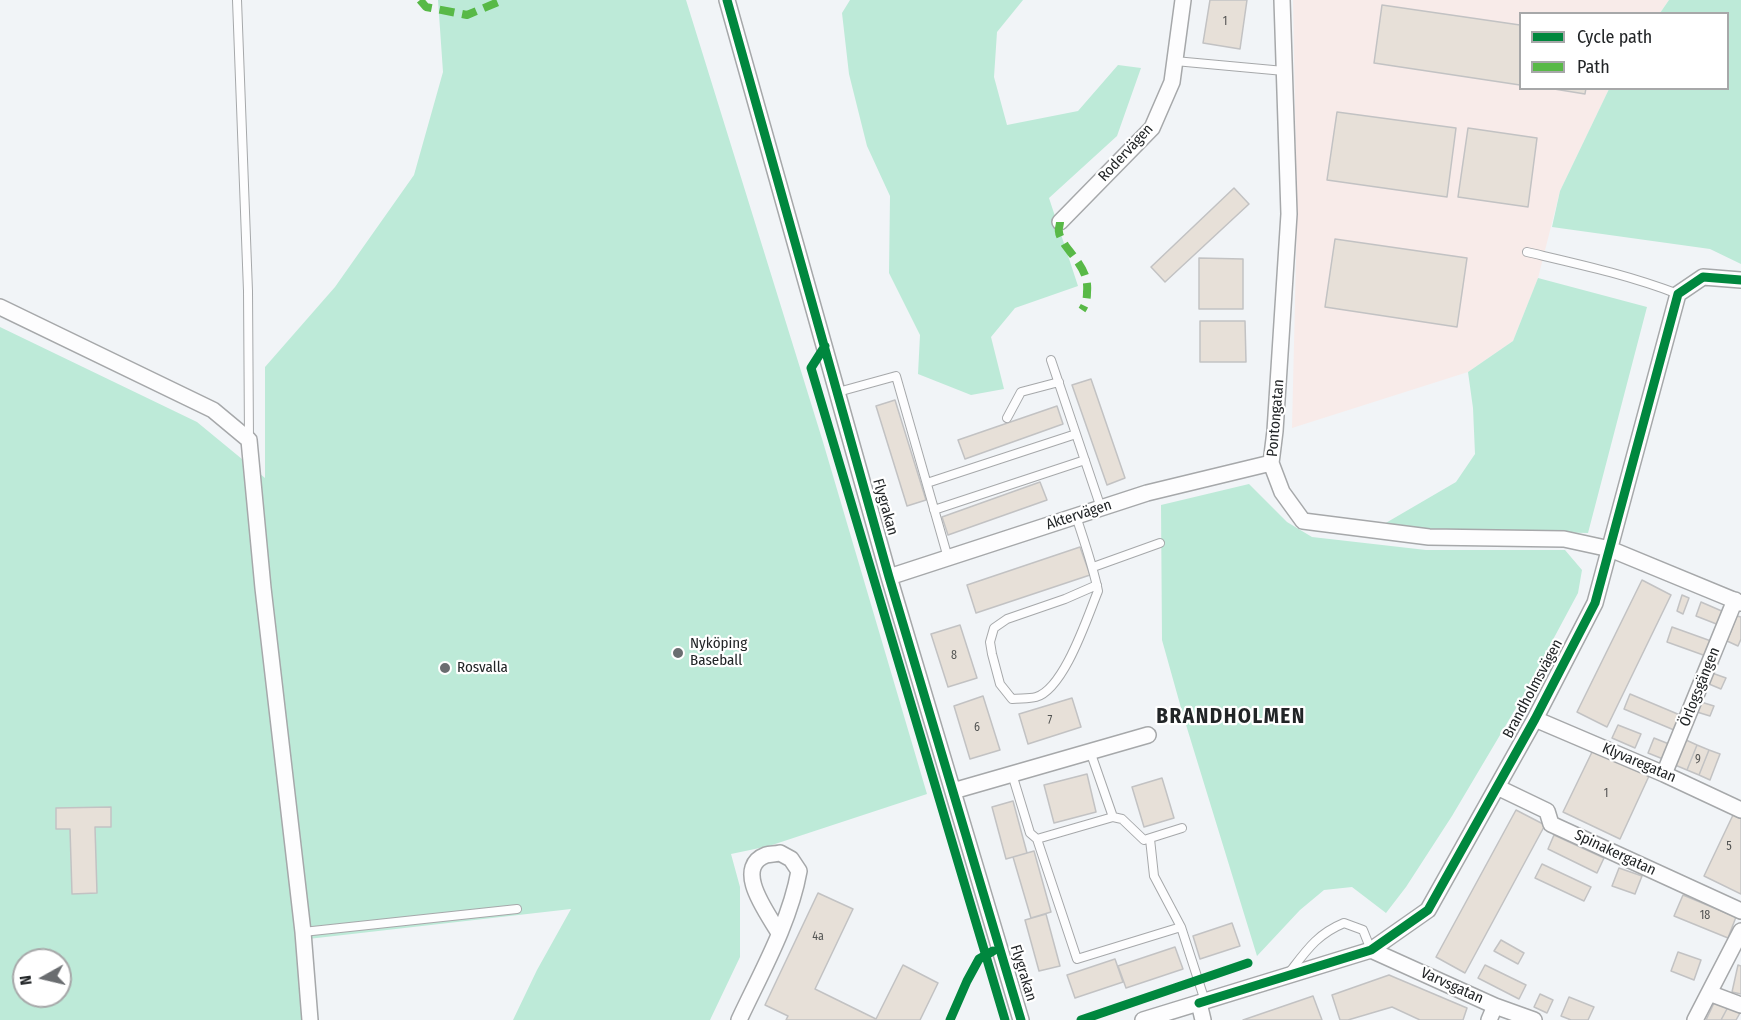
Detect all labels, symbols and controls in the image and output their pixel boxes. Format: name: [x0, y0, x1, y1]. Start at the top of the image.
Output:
legend: [1519, 12, 1729, 90]
house number: 1: [1223, 15, 1227, 29]
text: Cycle path: [1577, 26, 1652, 48]
text: Path: [1577, 56, 1610, 78]
street label: Rodervägen: [1095, 120, 1157, 186]
street label: Pontongatan: [1264, 378, 1288, 458]
street label: Flygrakan: [868, 477, 902, 537]
street label: Aktervägen: [1044, 496, 1114, 534]
place label: Nyköping Baseball: [690, 635, 747, 670]
street label: Brandholmsvägen: [1499, 636, 1567, 742]
street label: Örlogsgängen: [1676, 645, 1724, 729]
marker: Nyköping Baseball: [671, 646, 685, 660]
house number: 8: [951, 649, 957, 663]
place label: Rosvalla: [457, 659, 508, 677]
marker: Rosvalla: [438, 661, 452, 675]
district label: BRANDHOLMEN: [1156, 704, 1306, 730]
house number: 7: [1048, 714, 1052, 728]
house number: 6: [974, 721, 980, 735]
street label: Klyvaregatan: [1599, 739, 1679, 787]
house number: 9: [1695, 753, 1701, 767]
house number: 1: [1604, 787, 1608, 801]
street label: Spinakergatan: [1571, 826, 1659, 880]
house number: 5: [1726, 840, 1732, 854]
house number: 18: [1700, 909, 1710, 923]
house number: 4a: [812, 930, 824, 944]
street label: Flygrakan: [1006, 943, 1040, 1003]
north arrow: [12, 948, 72, 1008]
street label: Varvsgatan: [1418, 964, 1486, 1008]
text: N: [16, 974, 36, 986]

